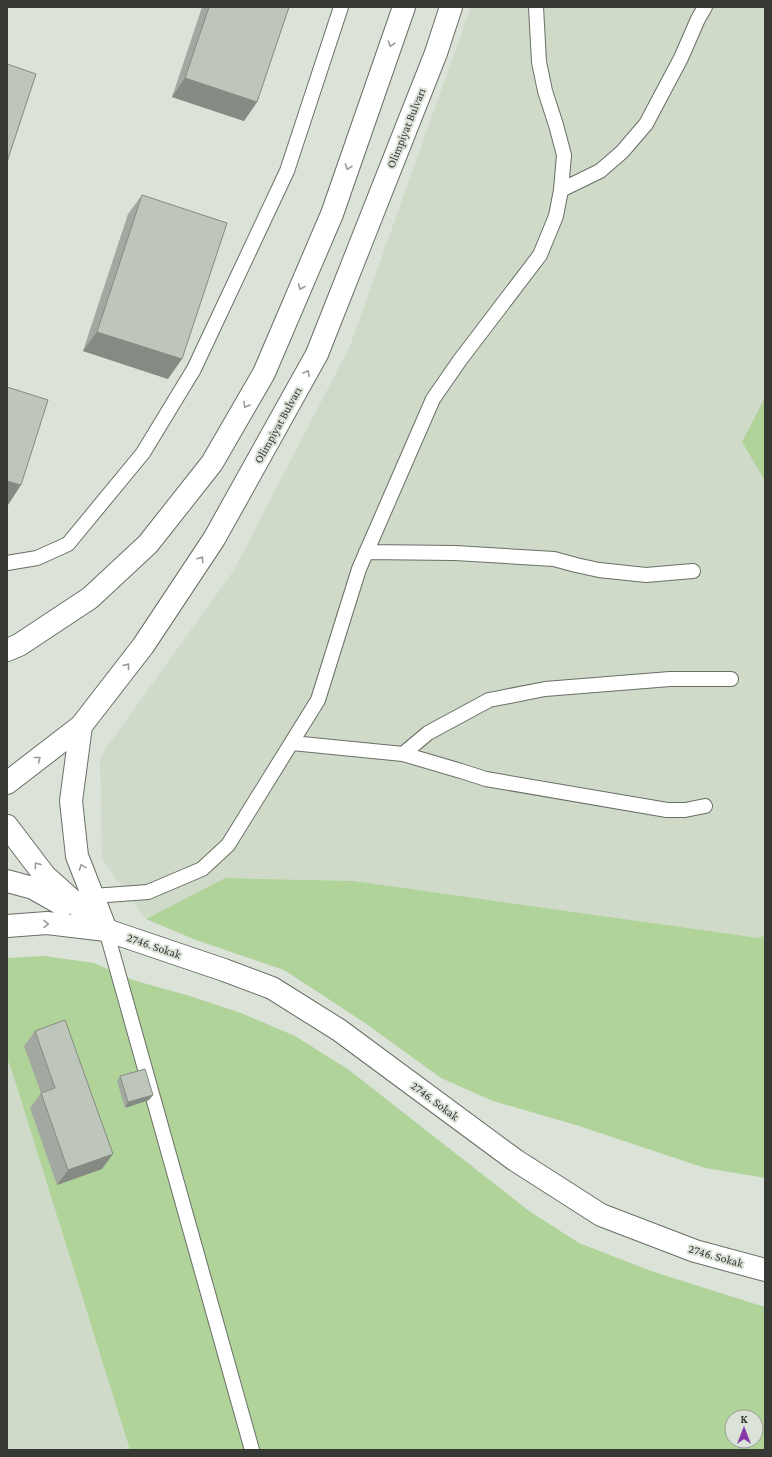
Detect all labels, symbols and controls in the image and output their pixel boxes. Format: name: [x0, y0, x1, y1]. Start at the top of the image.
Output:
one-way arrow: [387, 40, 396, 47]
street label: Olimpiyat Bulvarı: [384, 86, 428, 170]
one-way arrow: [345, 163, 353, 170]
one-way arrow: [297, 284, 305, 291]
one-way arrow: [302, 370, 309, 377]
street label: Olimpiyat Bulvarı: [251, 384, 305, 466]
one-way arrow: [243, 401, 250, 408]
one-way arrow: [196, 556, 204, 563]
one-way arrow: [123, 663, 130, 670]
one-way arrow: [33, 757, 40, 764]
one-way arrow: [34, 863, 41, 870]
one-way arrow: [78, 864, 86, 871]
one-way arrow: [43, 920, 49, 928]
street label: 2746. Sokak: [125, 930, 183, 962]
street label: 2746. Sokak: [408, 1078, 462, 1124]
street label: 2746. Sokak: [687, 1242, 745, 1271]
north arrow: [724, 1409, 764, 1449]
text: K: [740, 1413, 748, 1425]

